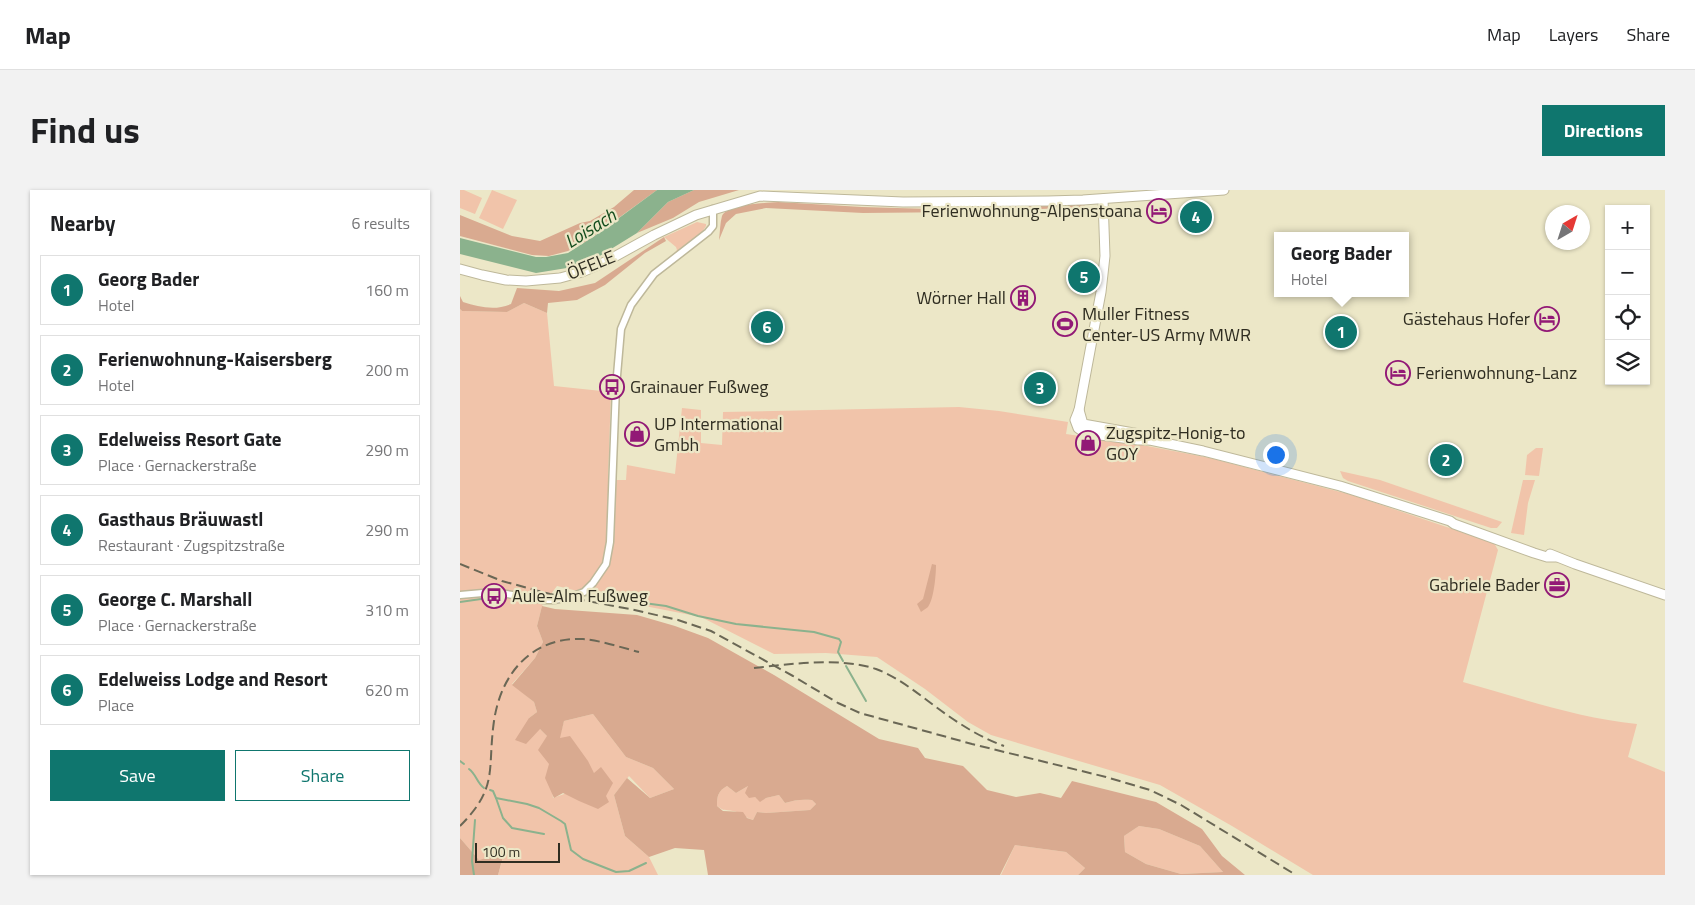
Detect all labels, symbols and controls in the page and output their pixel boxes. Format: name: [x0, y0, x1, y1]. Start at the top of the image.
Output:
text: Map: [25, 17, 71, 53]
text: Map: [1487, 21, 1521, 48]
text: Layers: [1549, 21, 1598, 48]
text: Share: [1626, 21, 1670, 48]
text: Find us: [30, 103, 140, 157]
button: Directions: [1542, 105, 1665, 156]
place label: Ferienwohnung-Alpenstoana: [921, 197, 1142, 224]
hotel icon: Ferienwohnung-Alpenstoana: [1146, 198, 1172, 224]
pin: 4: [1180, 198, 1212, 236]
water label: Loisach: [558, 200, 622, 255]
north arrow: [1545, 205, 1590, 250]
map controls: [1605, 205, 1650, 385]
button: +: [1605, 205, 1650, 250]
text: Nearby: [50, 207, 115, 239]
text: 6 results: [351, 211, 410, 235]
popup: [1274, 232, 1409, 297]
text: Georg Bader: [1291, 238, 1392, 267]
street label: ÖFELE: [563, 243, 619, 286]
button: −: [1605, 250, 1650, 295]
pin: 5: [1068, 258, 1100, 296]
text: Georg Bader: [98, 264, 199, 293]
text: Hotel: [1291, 267, 1327, 291]
text: 1: [63, 278, 71, 302]
text: 160 m: [365, 278, 409, 302]
place label: Wörner Hall: [916, 284, 1006, 311]
building icon: Wörner Hall: [1010, 285, 1036, 311]
text: Hotel: [98, 293, 135, 317]
button: locate: [1605, 295, 1650, 340]
place label: Muller Fitness Center-US Army MWR: [1082, 300, 1251, 348]
place label: Gästehaus Hofer: [1403, 305, 1530, 332]
hotel icon: Gästehaus Hofer: [1534, 306, 1560, 332]
pin: 6: [751, 308, 783, 346]
sports icon: Muller Fitness Center-US Army MWR: [1052, 311, 1078, 337]
pin: 1: [1325, 313, 1357, 351]
button: layers: [1605, 340, 1650, 385]
text: Ferienwohnung-Kaisersberg: [98, 344, 332, 373]
text: 2: [63, 358, 71, 382]
text: 200 m: [365, 358, 409, 382]
place label: Ferienwohnung-Lanz: [1416, 359, 1577, 386]
hotel icon: Ferienwohnung-Lanz: [1385, 360, 1411, 386]
pin: 3: [1024, 369, 1056, 407]
text: Hotel: [98, 373, 135, 397]
place label: Grainauer Fußweg: [630, 373, 769, 400]
bus stop icon: Grainauer Fußweg: [599, 374, 625, 400]
place label: UP Intermational Gmbh: [654, 410, 783, 458]
place label: Zugspitz-Honig-to GOY: [1106, 419, 1246, 467]
shop icon: UP Intermational Gmbh: [624, 421, 650, 447]
text: Edelweiss Resort Gate: [98, 424, 282, 453]
shop icon: Zugspitz-Honig-to GOY: [1075, 430, 1101, 456]
text: 3: [63, 438, 71, 462]
text: 290 m: [365, 438, 409, 462]
pin: 2: [1430, 441, 1462, 479]
your location: [1263, 442, 1289, 468]
text: Place · Gernackerstraße: [98, 453, 257, 477]
text: Gasthaus Bräuwastl: [98, 504, 263, 533]
text: 4: [63, 518, 71, 542]
text: 290 m: [365, 518, 409, 542]
text: Restaurant · Zugspitzstraße: [98, 533, 285, 557]
place label: Gabriele Bader: [1429, 571, 1540, 598]
office icon: Gabriele Bader: [1544, 572, 1570, 598]
place label: Aule-Alm Fußweg: [512, 582, 648, 609]
bus stop icon: Aule-Alm Fußweg: [481, 583, 507, 609]
text: George C. Marshall: [98, 584, 252, 613]
text: 5: [63, 598, 71, 622]
text: 310 m: [365, 598, 409, 622]
text: Place · Gernackerstraße: [98, 613, 257, 637]
text: Edelweiss Lodge and Resort: [98, 664, 328, 693]
text: 6: [63, 678, 71, 702]
text: 620 m: [365, 678, 409, 702]
text: Place: [98, 693, 134, 717]
button: Save: [50, 750, 225, 801]
button: Share: [235, 750, 410, 801]
scale bar: [475, 840, 560, 863]
text: 100 m: [482, 841, 520, 862]

